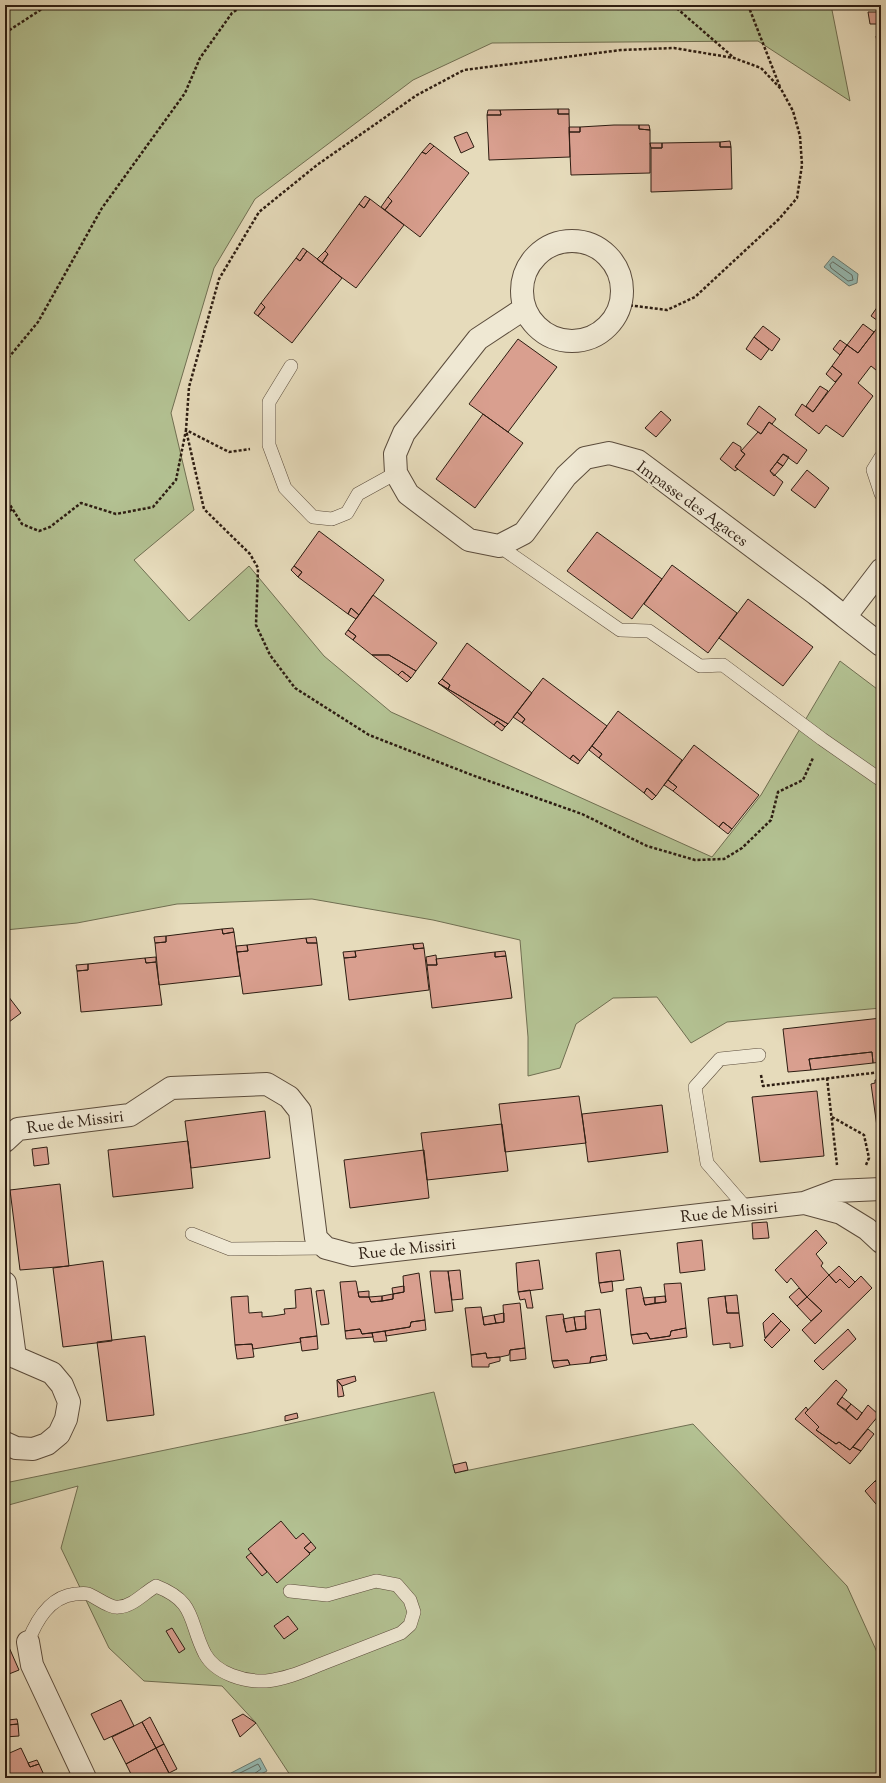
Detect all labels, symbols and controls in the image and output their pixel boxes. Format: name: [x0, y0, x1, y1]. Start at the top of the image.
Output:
street label: Impasse des Agaces: [631, 457, 752, 553]
street label: Rue de Missiri: [25, 1106, 126, 1141]
street label: Rue de Missiri: [679, 1197, 779, 1230]
street label: Rue de Missiri: [357, 1234, 457, 1267]

